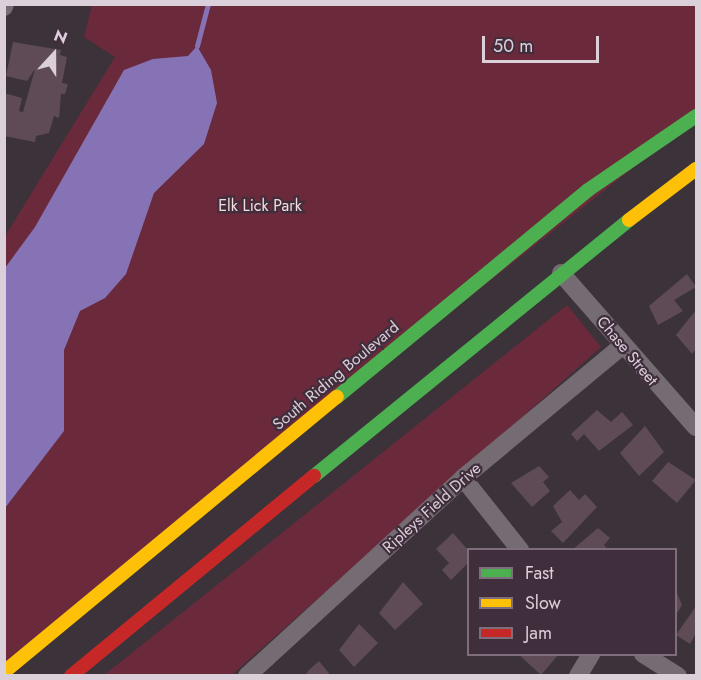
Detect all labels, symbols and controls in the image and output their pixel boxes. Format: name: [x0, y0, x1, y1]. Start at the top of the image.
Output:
north arrow: [24, 24, 84, 84]
text: N: [51, 24, 71, 50]
scale bar: [485, 24, 602, 62]
text: 50 m: [493, 33, 533, 59]
park label: Elk Lick Park: [218, 196, 302, 216]
street label: Chase Street: [592, 312, 662, 390]
street label: South Riding Boulevard: [269, 318, 403, 434]
street label: Ripleys Field Drive: [379, 459, 485, 557]
legend: [467, 548, 677, 656]
text: Fast: [525, 560, 554, 586]
text: Slow: [525, 590, 561, 616]
text: Jam: [525, 620, 552, 646]

